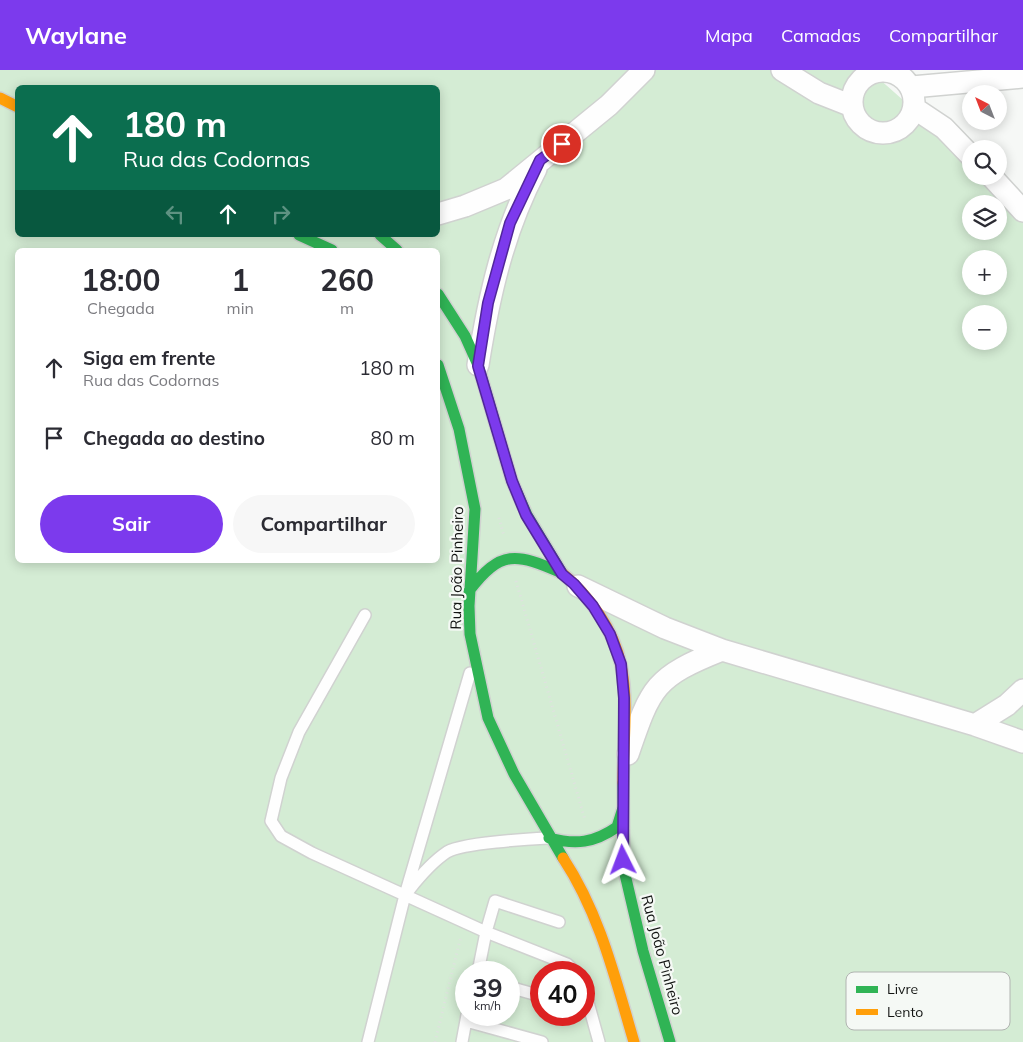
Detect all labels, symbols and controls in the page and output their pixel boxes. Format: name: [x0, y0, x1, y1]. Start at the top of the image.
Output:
text: Waylane: [25, 20, 127, 50]
text: Mapa: [705, 24, 753, 47]
text: Camadas: [781, 24, 861, 47]
text: Compartilhar: [889, 24, 998, 47]
north arrow: [962, 85, 1008, 130]
map controls: [962, 85, 1007, 350]
text: 180 m: [123, 102, 227, 146]
icon: ahead: [40, 105, 105, 170]
pin: [541, 123, 583, 165]
icon: arrive: [548, 130, 576, 158]
button: search: [962, 140, 1007, 185]
text: Rua das Codornas: [123, 145, 311, 173]
button: layers: [962, 195, 1007, 240]
icon: left: [161, 200, 189, 228]
icon: ahead: [214, 200, 242, 228]
icon: right: [267, 200, 295, 228]
button: +: [962, 250, 1007, 295]
text: 18:00: [81, 261, 161, 299]
text: 1: [231, 261, 249, 299]
text: 260: [320, 261, 374, 299]
text: Chegada: [87, 298, 155, 318]
text: min: [227, 298, 254, 318]
text: m: [340, 298, 354, 318]
button: −: [962, 305, 1007, 350]
text: Siga em frente: [83, 346, 215, 370]
icon: ahead: [40, 354, 68, 382]
text: 180 m: [359, 356, 415, 380]
text: Rua das Codornas: [83, 370, 219, 390]
icon: arrive: [40, 424, 68, 452]
text: Chegada ao destino: [83, 426, 265, 450]
text: 80 m: [371, 426, 415, 450]
button: Sair: [40, 495, 223, 553]
button: Compartilhar: [233, 495, 415, 553]
street label: Rua João Pinheiro: [446, 506, 467, 630]
position arrow: [596, 833, 648, 885]
street label: Rua João Pinheiro: [637, 893, 688, 1017]
speed limit sign: 40: [530, 961, 595, 1026]
text: 39: [472, 972, 503, 1003]
legend: [846, 972, 1010, 1030]
text: Livre: [887, 980, 918, 998]
text: km/h: [474, 998, 501, 1013]
text: Lento: [887, 1003, 923, 1021]

